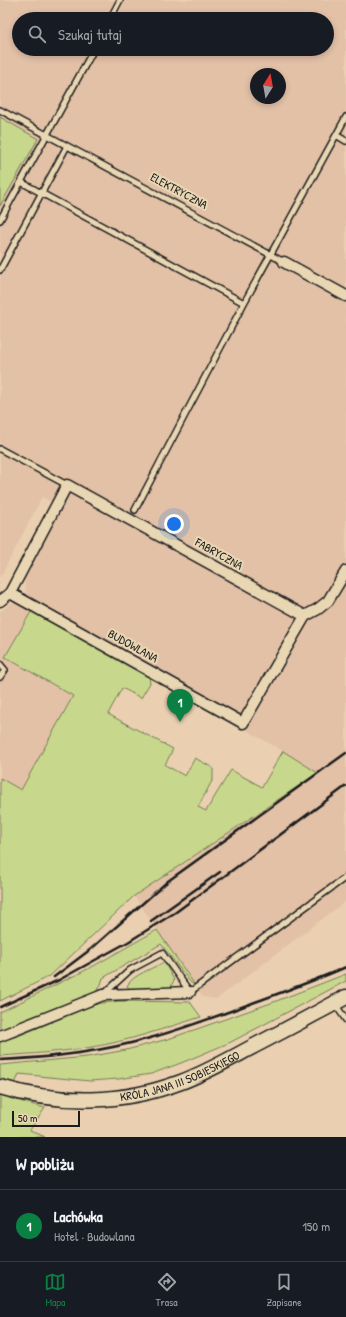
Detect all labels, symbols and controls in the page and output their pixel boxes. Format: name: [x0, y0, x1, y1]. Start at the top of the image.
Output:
search box: [12, 12, 334, 56]
icon: search: [26, 23, 48, 45]
text: Szukaj tutaj: [58, 24, 122, 45]
north arrow: [250, 68, 286, 104]
street label: ELEKTRYCZNA: [148, 168, 211, 213]
your location: [164, 514, 184, 534]
street label: FABRYCZNA: [191, 533, 246, 574]
street label: BUDOWLANA: [105, 625, 162, 666]
pin: 1: [167, 689, 193, 722]
street label: KRÓLA JANA III SOBIESKIEGO: [119, 1046, 243, 1105]
scale bar: [12, 1109, 80, 1128]
text: 50 m: [18, 1111, 38, 1125]
text: W pobliżu: [16, 1152, 74, 1175]
text: Lachówka: [54, 1206, 103, 1227]
text: 1: [27, 1217, 31, 1235]
text: 150 m: [302, 1217, 330, 1235]
text: Hotel · Budowlana: [54, 1227, 135, 1245]
tab: Mapa: [44, 1271, 66, 1309]
tab: Trasa: [155, 1271, 178, 1309]
tab: Zapisane: [267, 1271, 302, 1309]

